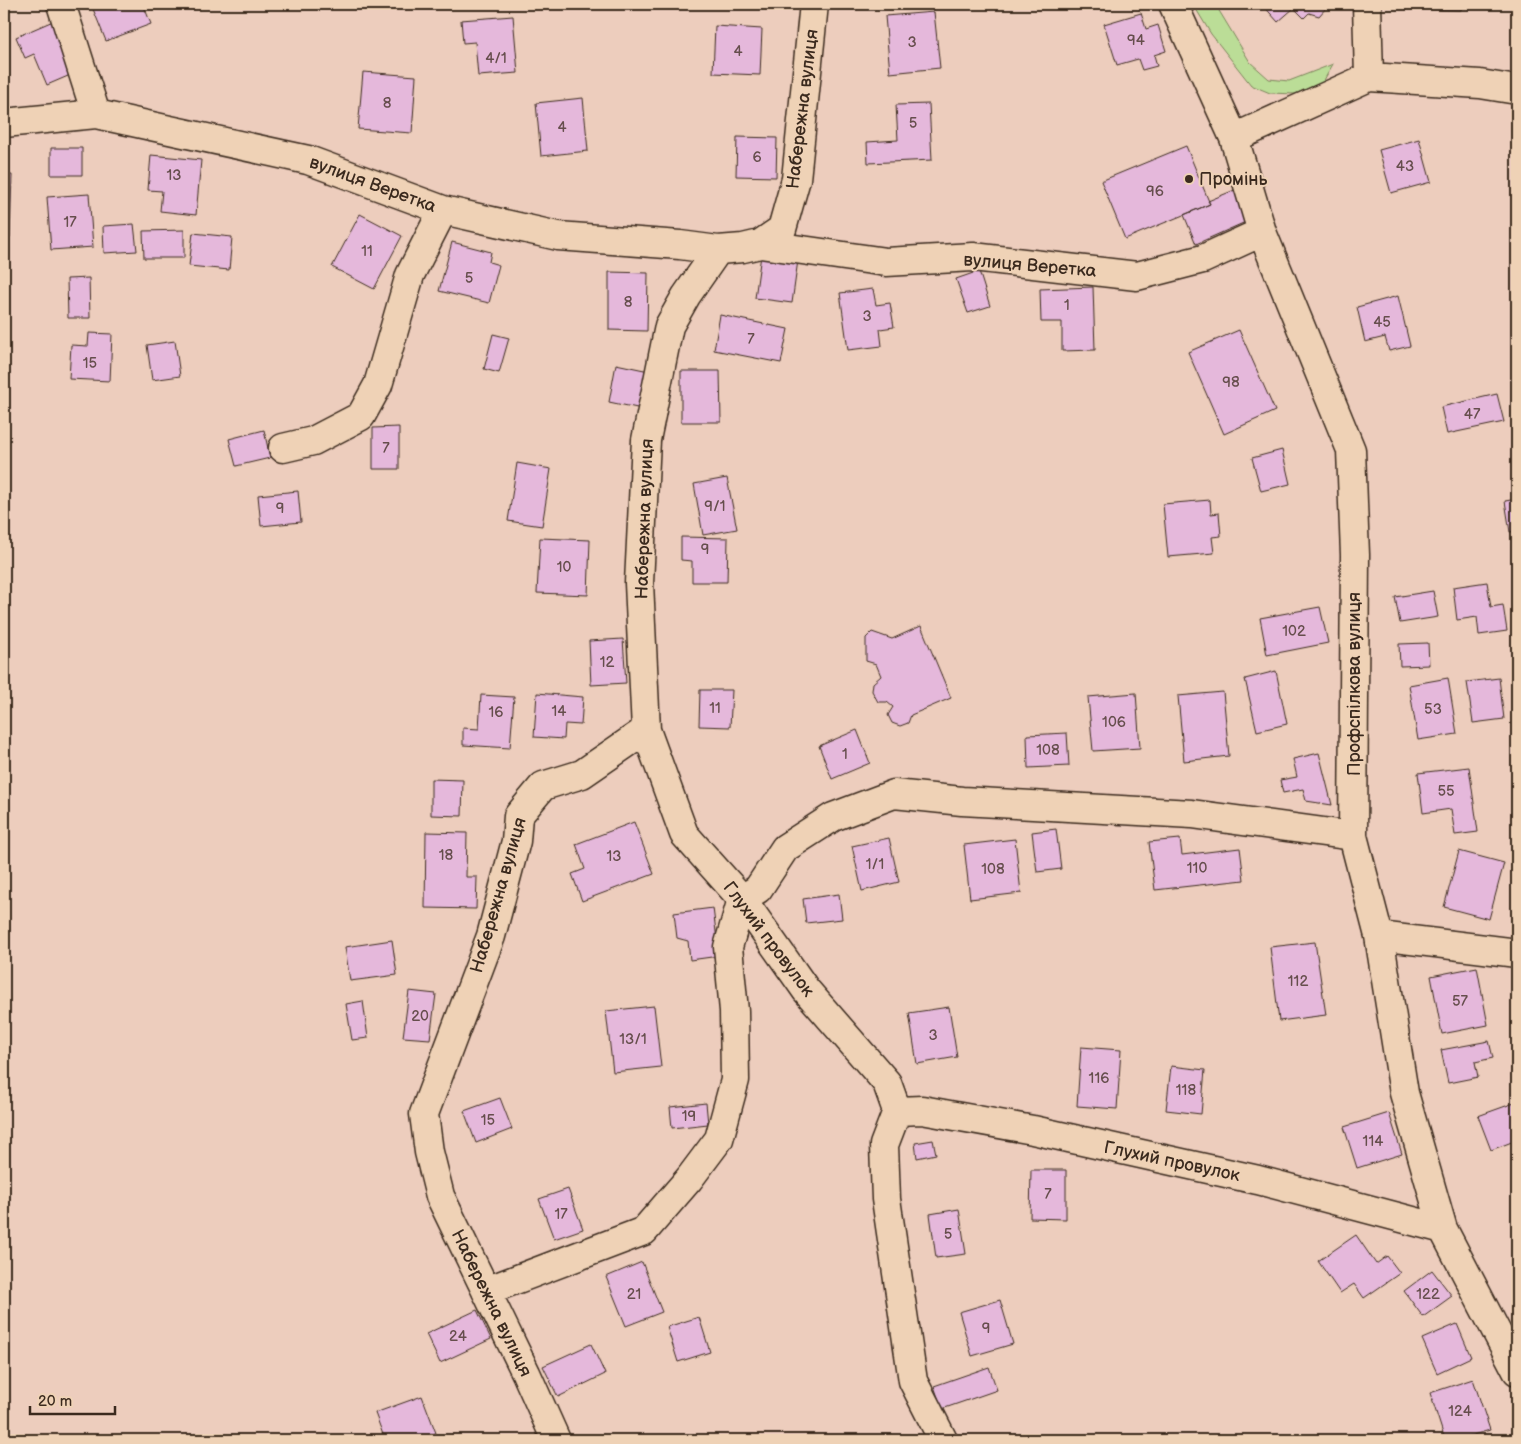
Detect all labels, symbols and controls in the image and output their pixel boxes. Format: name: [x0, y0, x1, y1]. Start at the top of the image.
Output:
street label: Набережна вулиця: [782, 28, 823, 190]
house number: 94: [1127, 31, 1145, 50]
house number: 3: [907, 33, 917, 52]
house number: 4: [733, 42, 743, 61]
house number: 4/1: [485, 49, 507, 68]
house number: 8: [383, 94, 392, 113]
house number: 5: [909, 114, 917, 133]
house number: 4: [557, 118, 567, 137]
house number: 6: [752, 148, 762, 167]
street label: вулиця Веретка: [307, 152, 439, 217]
house number: 43: [1396, 157, 1414, 176]
house number: 13: [166, 166, 182, 185]
place label: Промінь: [1199, 169, 1268, 190]
marker: Промінь: [1183, 173, 1195, 185]
house number: 96: [1146, 182, 1164, 201]
house number: 17: [63, 213, 77, 232]
house number: 11: [361, 242, 373, 261]
street label: вулиця Веретка: [963, 249, 1098, 282]
house number: 5: [465, 269, 473, 288]
house number: 8: [624, 293, 633, 312]
house number: 1: [1064, 296, 1070, 315]
house number: 3: [862, 307, 872, 326]
house number: 45: [1373, 313, 1391, 332]
house number: 7: [747, 330, 755, 349]
house number: 15: [83, 354, 97, 373]
house number: 98: [1222, 373, 1240, 392]
house number: 47: [1464, 405, 1481, 424]
street label: Набережна вулиця: [631, 438, 658, 600]
house number: 7: [382, 439, 390, 458]
house number: 9/1: [704, 497, 726, 516]
house number: 9: [276, 499, 284, 518]
house number: 9: [701, 540, 709, 559]
house number: 10: [557, 558, 571, 577]
street label: Профспілкова вулиця: [1344, 592, 1365, 776]
house number: 102: [1282, 622, 1306, 641]
house number: 12: [600, 653, 614, 672]
house number: 11: [709, 699, 721, 718]
house number: 53: [1424, 700, 1442, 719]
house number: 14: [552, 702, 566, 721]
house number: 16: [489, 703, 503, 722]
house number: 106: [1102, 713, 1126, 732]
house number: 108: [1036, 741, 1060, 760]
house number: 1: [842, 745, 848, 764]
house number: 55: [1437, 782, 1455, 801]
street label: Набережна вулиця: [466, 815, 531, 975]
house number: 18: [439, 846, 454, 865]
house number: 13: [606, 847, 622, 866]
house number: 1/1: [866, 855, 884, 874]
house number: 110: [1187, 859, 1207, 878]
house number: 108: [981, 860, 1005, 879]
street label: Глухий провулок: [718, 878, 819, 1001]
house number: 112: [1288, 972, 1308, 991]
house number: 57: [1452, 992, 1469, 1011]
house number: 20: [411, 1007, 429, 1026]
house number: 3: [928, 1026, 938, 1045]
house number: 13/1: [619, 1030, 647, 1049]
house number: 116: [1089, 1069, 1109, 1088]
house number: 118: [1176, 1081, 1196, 1100]
house number: 19: [682, 1107, 696, 1126]
house number: 15: [481, 1111, 495, 1130]
house number: 114: [1363, 1132, 1383, 1151]
street label: Глухий провулок: [1102, 1137, 1242, 1186]
house number: 7: [1044, 1185, 1052, 1204]
house number: 17: [554, 1205, 568, 1224]
house number: 5: [944, 1225, 952, 1244]
street label: Набережна вулиця: [447, 1226, 536, 1380]
house number: 21: [627, 1285, 641, 1304]
house number: 122: [1416, 1285, 1440, 1304]
house number: 9: [982, 1319, 990, 1338]
house number: 24: [449, 1327, 467, 1346]
scale bar: [30, 1384, 115, 1416]
text: 20 m: [38, 1392, 72, 1411]
house number: 124: [1448, 1402, 1472, 1421]

